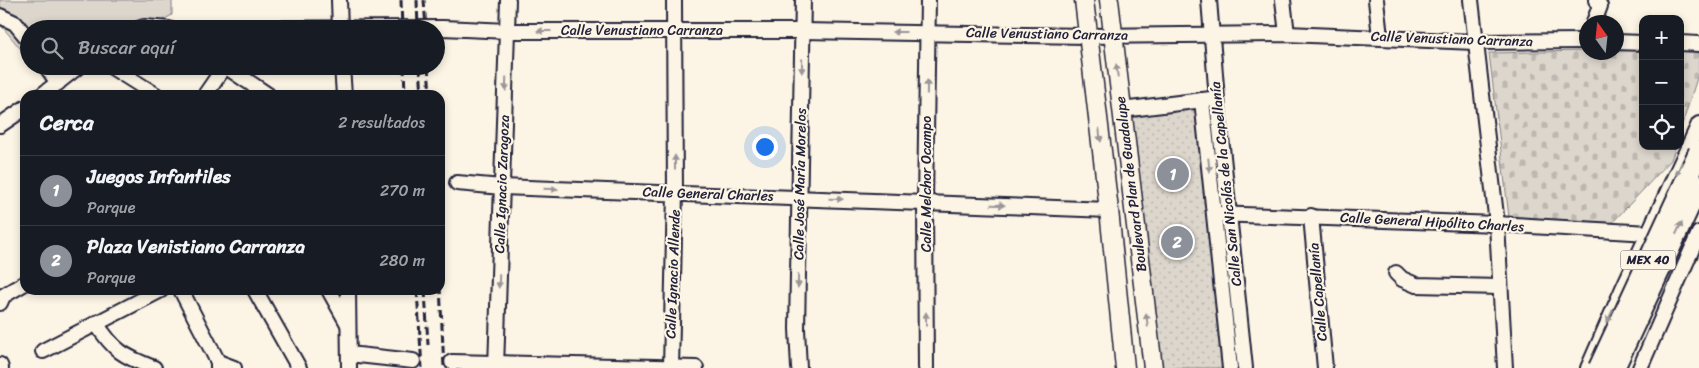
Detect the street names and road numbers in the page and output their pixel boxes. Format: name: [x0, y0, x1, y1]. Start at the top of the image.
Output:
street label: Calle Venustiano Carranza: [561, 18, 723, 43]
street label: Calle Venustiano Carranza: [966, 20, 1128, 48]
street label: Calle Venustiano Carranza: [1371, 24, 1533, 54]
street label: Calle San Nicolás de la Capellanía: [1203, 79, 1249, 288]
street label: Boulevard Plan de Guadalupe: [1108, 95, 1154, 273]
street label: Calle José María Morelos: [786, 107, 814, 260]
street label: Calle Ignacio Zaragoza: [487, 114, 517, 254]
street label: Calle Melchor Ocampo: [914, 116, 939, 252]
street label: Calle General Charles: [642, 179, 774, 209]
street label: Calle General Hipólito Charles: [1339, 205, 1525, 239]
street label: Calle Ignacio Allende: [658, 209, 688, 339]
street label: Calle Capellanía: [1301, 242, 1335, 342]
road number: MEX 40: [1620, 250, 1676, 270]

